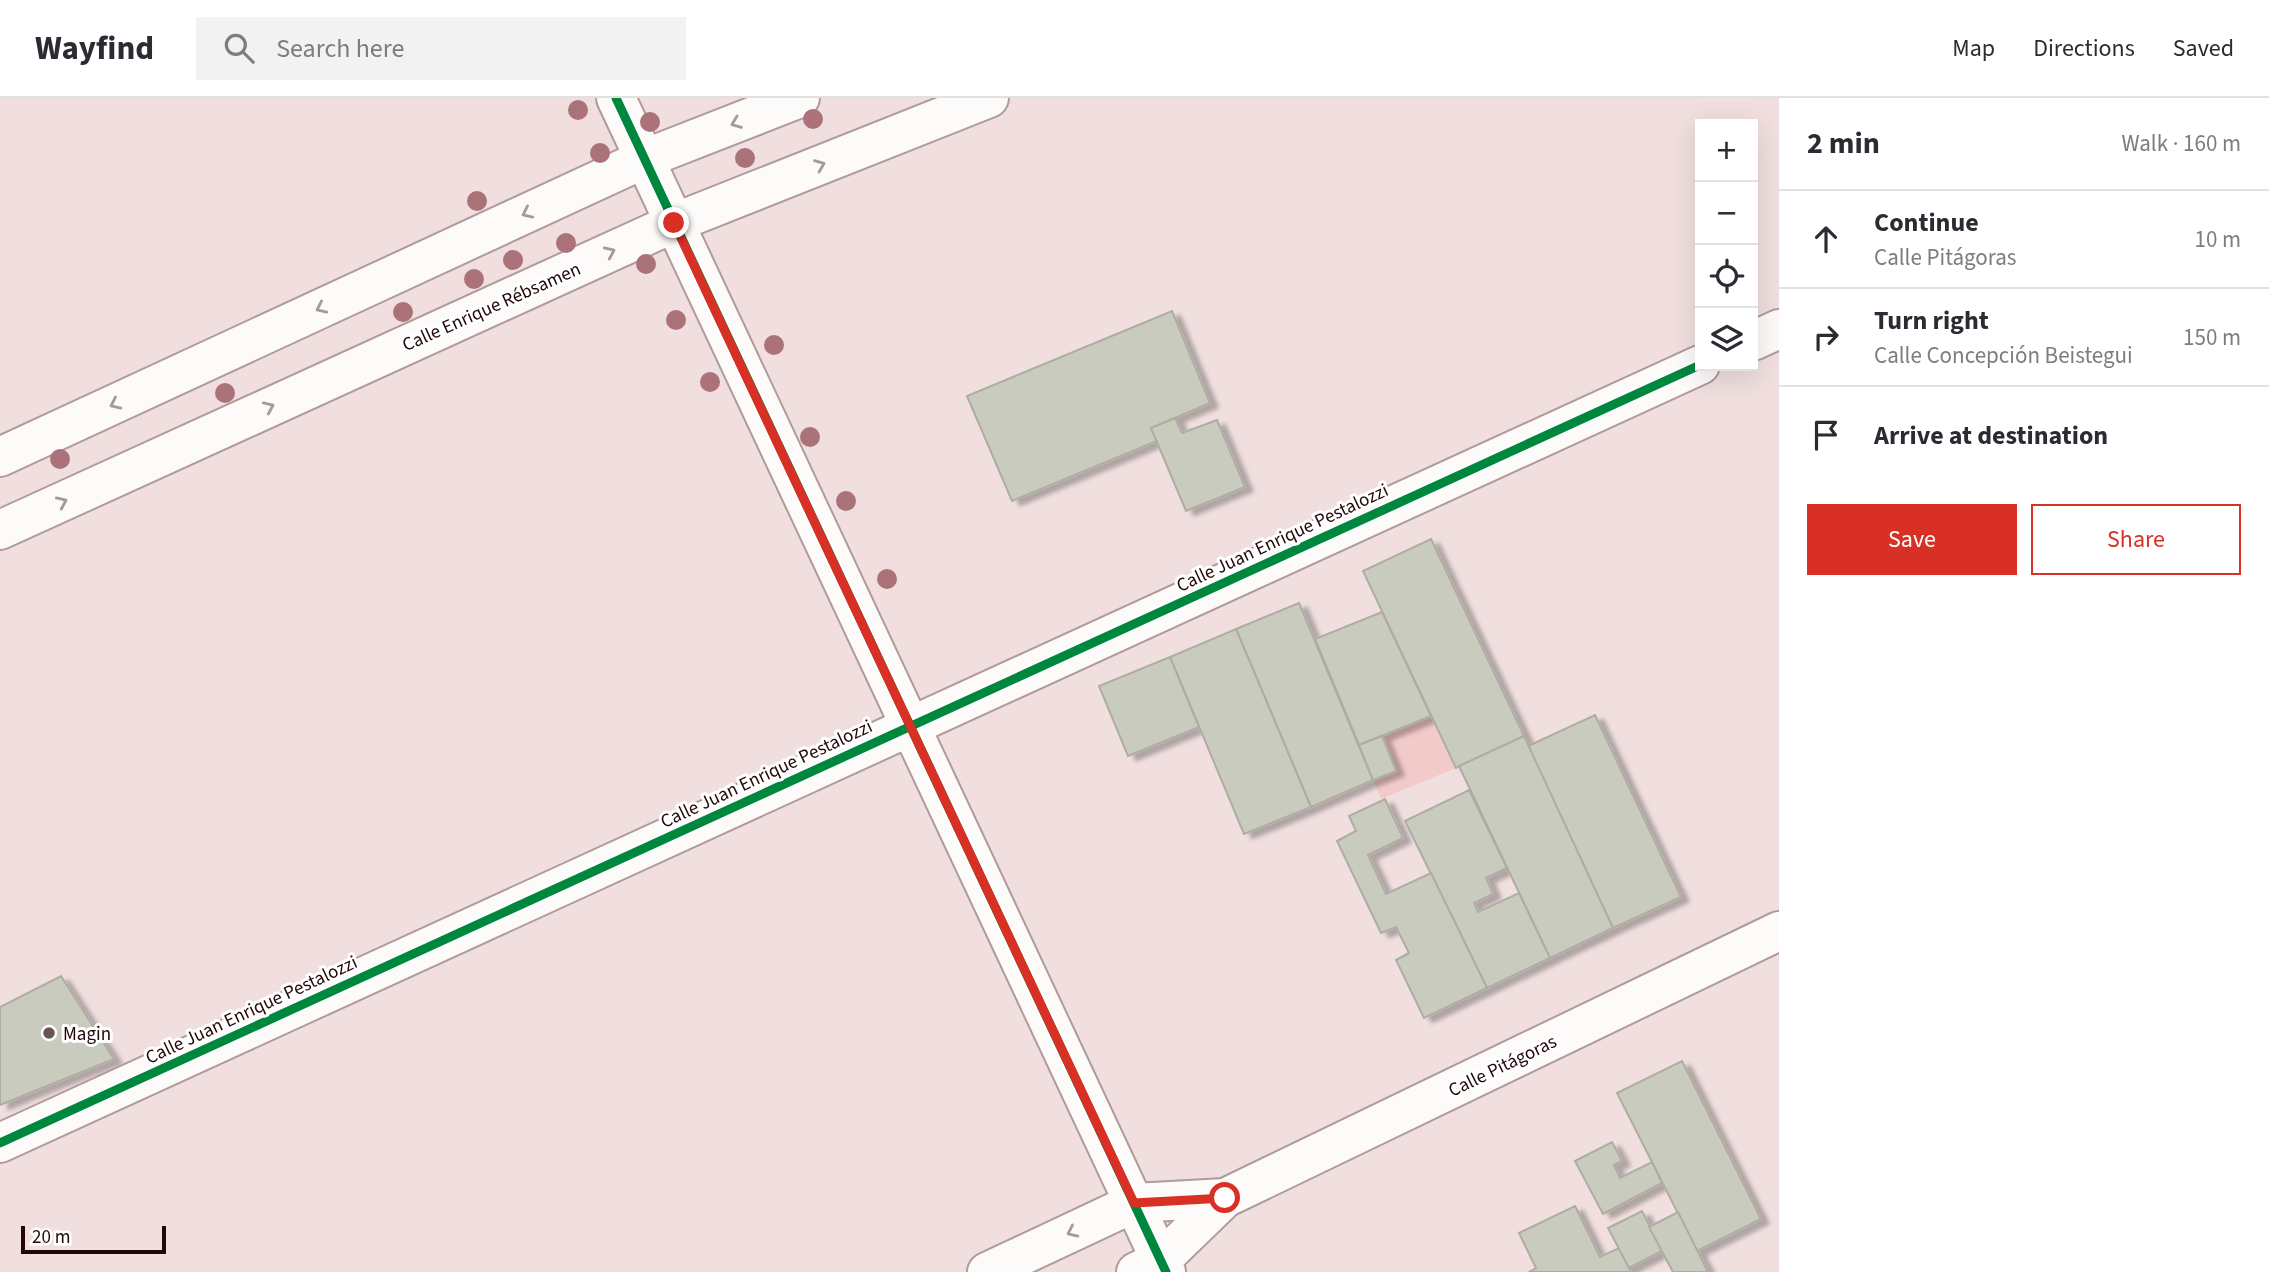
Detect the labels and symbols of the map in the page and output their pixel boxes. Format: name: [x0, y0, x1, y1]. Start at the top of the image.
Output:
one-way arrow: [731, 114, 743, 128]
one-way arrow: [814, 160, 826, 174]
one-way arrow: [522, 204, 534, 218]
route end: [658, 207, 689, 238]
one-way arrow: [603, 246, 615, 260]
street label: Calle Enrique Rébsamen: [398, 256, 585, 359]
one-way arrow: [316, 300, 328, 314]
one-way arrow: [110, 396, 122, 410]
one-way arrow: [262, 401, 274, 415]
street label: Calle Juan Enrique Pestalozzi: [1172, 477, 1393, 599]
one-way arrow: [55, 496, 67, 510]
street label: Calle Juan Enrique Pestalozzi: [656, 713, 877, 835]
street label: Calle Juan Enrique Pestalozzi: [141, 949, 362, 1071]
place label: Magin: [63, 1021, 111, 1048]
marker: Magin: [41, 1025, 57, 1041]
street label: Calle Pitágoras: [1444, 1028, 1561, 1104]
route start: [1209, 1182, 1240, 1213]
scale bar: [21, 1223, 166, 1255]
one-way arrow: [1067, 1224, 1079, 1238]

